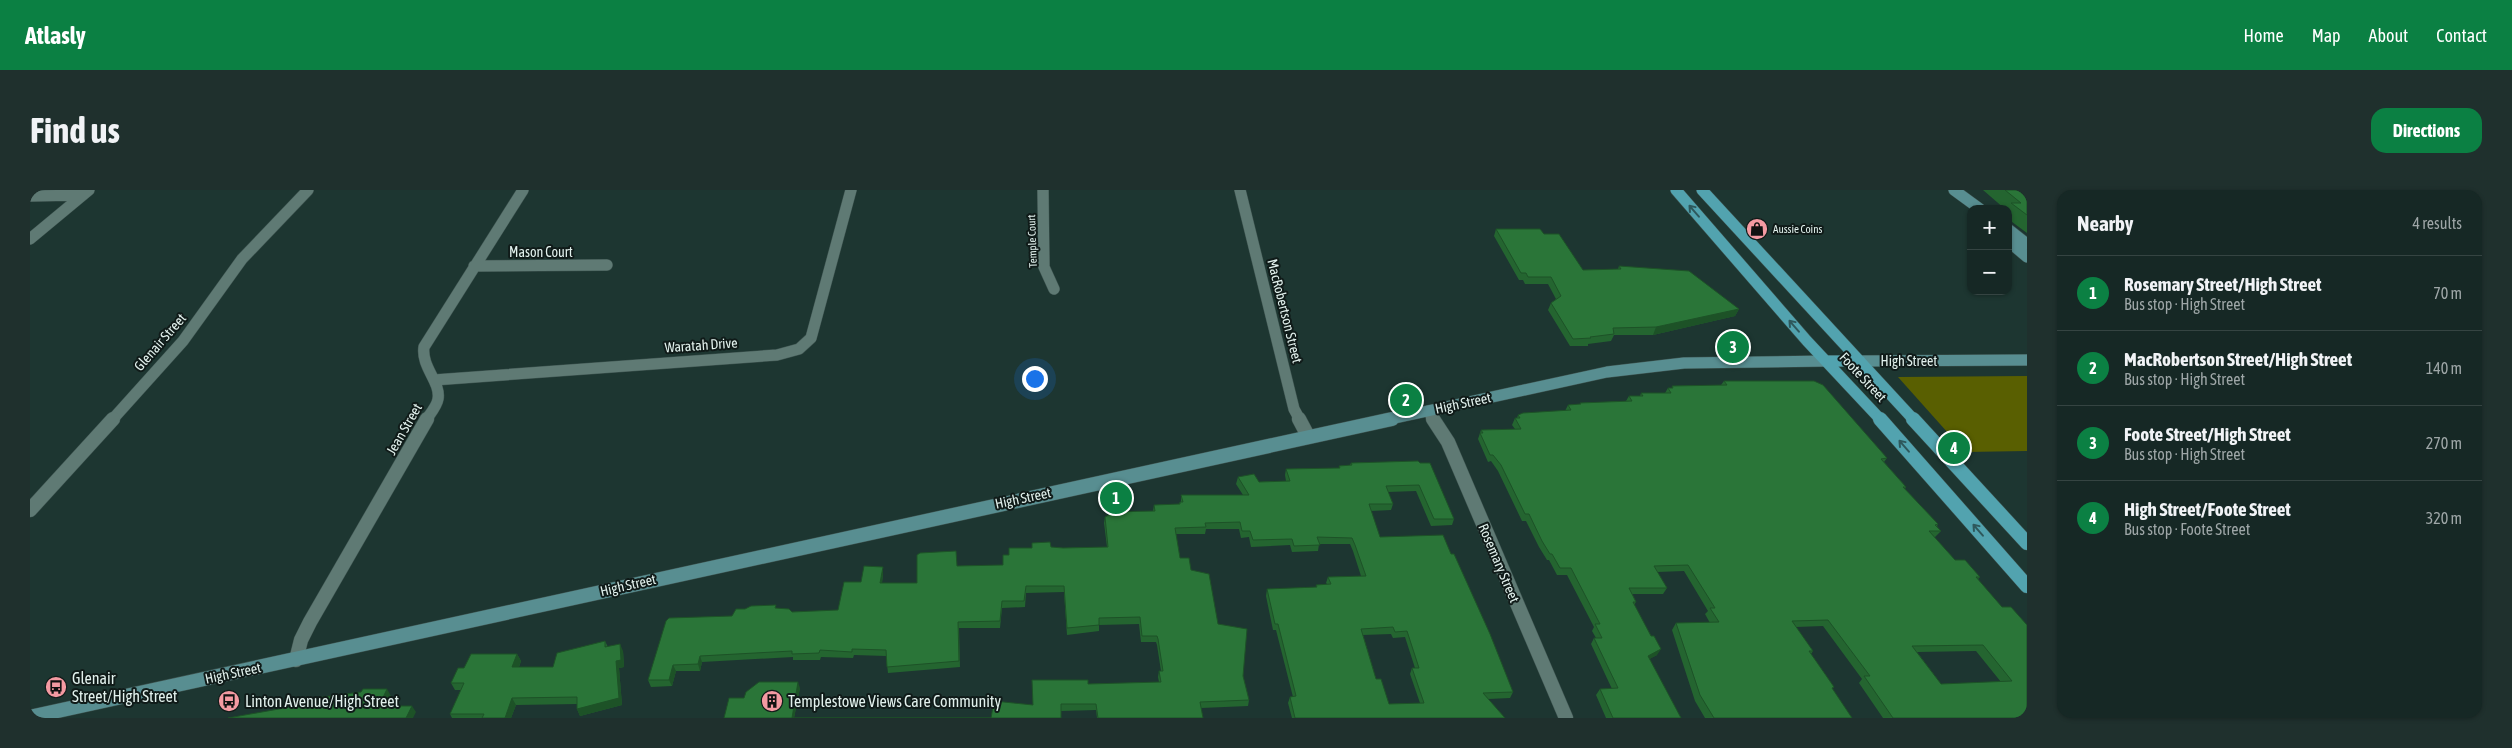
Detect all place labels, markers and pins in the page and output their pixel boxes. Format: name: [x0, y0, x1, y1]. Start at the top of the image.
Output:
shop icon: Aussie Coins: [1745, 217, 1769, 241]
place label: Aussie Coins: [1773, 223, 1822, 235]
pin: 3: [1717, 328, 1749, 366]
pin: 2: [1390, 381, 1422, 419]
pin: 4: [1938, 429, 1970, 467]
pin: 1: [1100, 479, 1132, 517]
place label: Glenair Street/High Street: [72, 669, 178, 706]
bus stop icon: Glenair Street/High Street: [44, 675, 68, 699]
bus stop icon: Linton Avenue/High Street: [217, 689, 241, 713]
building icon: Templestowe Views Care Community: [760, 689, 784, 713]
place label: Linton Avenue/High Street: [245, 692, 400, 711]
place label: Templestowe Views Care Community: [788, 692, 1001, 711]

